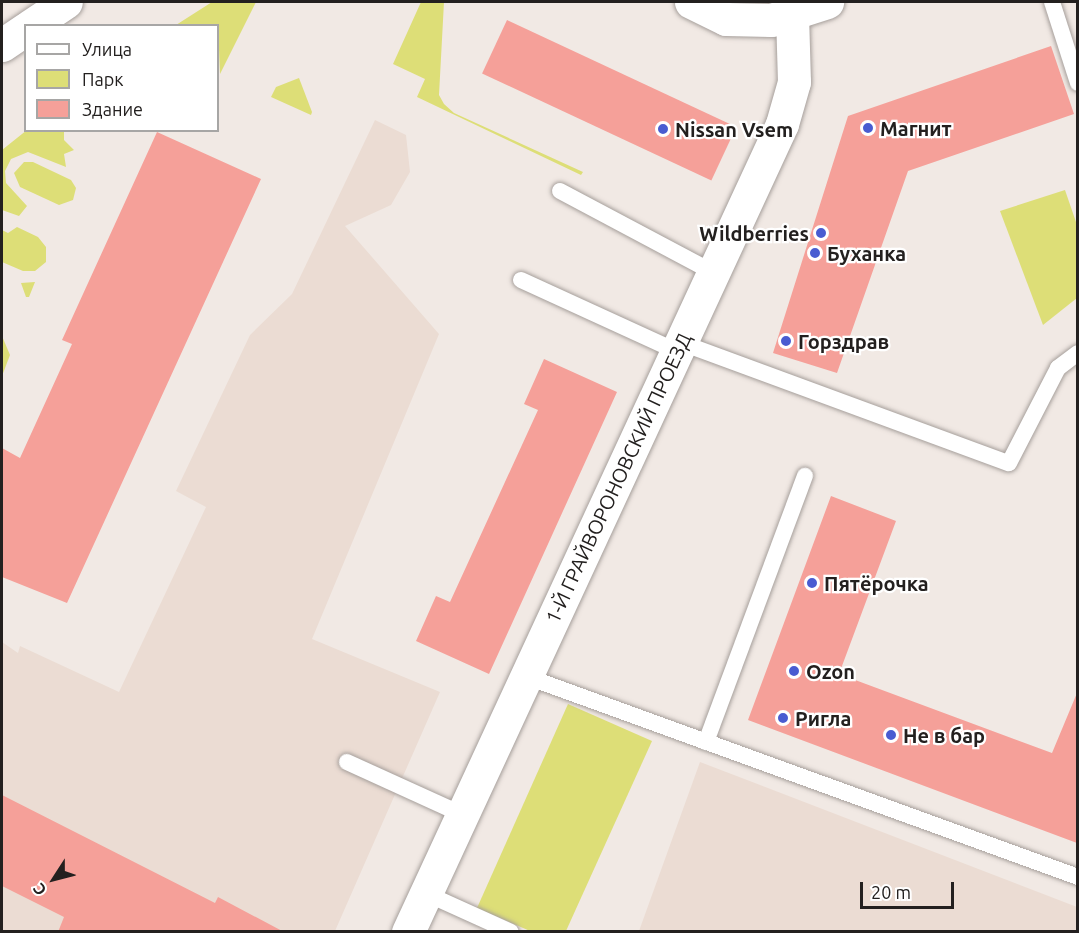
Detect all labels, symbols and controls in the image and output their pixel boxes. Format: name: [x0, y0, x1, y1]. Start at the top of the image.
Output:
legend: [24, 24, 219, 132]
text: Улица: [82, 39, 132, 59]
text: Парк: [82, 69, 123, 89]
text: Здание: [82, 99, 143, 119]
place label: Магнит: [880, 116, 952, 140]
place label: Nissan Vsem: [675, 117, 793, 141]
marker: Магнит: [861, 121, 875, 135]
marker: Nissan Vsem: [656, 122, 670, 136]
place label: Wildberries: [699, 221, 809, 245]
marker: Wildberries: [814, 226, 828, 240]
place label: Буханка: [827, 241, 906, 265]
marker: Буханка: [808, 246, 822, 260]
street label: 1-Й ГРАЙВОРОНОВСКИЙ ПРОЕЗД: [540, 329, 696, 627]
place label: Горздрав: [798, 329, 889, 353]
marker: Горздрав: [779, 334, 793, 348]
place label: Пятёрочка: [824, 571, 929, 595]
marker: Пятёрочка: [805, 576, 819, 590]
place label: Ozon: [806, 659, 855, 683]
marker: Ozon: [787, 664, 801, 678]
place label: Ригла: [795, 706, 851, 730]
marker: Ригла: [776, 711, 790, 725]
place label: Не в бар: [903, 723, 985, 747]
marker: Не в бар: [884, 728, 898, 742]
north arrow: [24, 849, 84, 909]
scale bar: [863, 870, 958, 908]
text: С: [29, 880, 50, 899]
text: 20 m: [871, 882, 911, 902]

